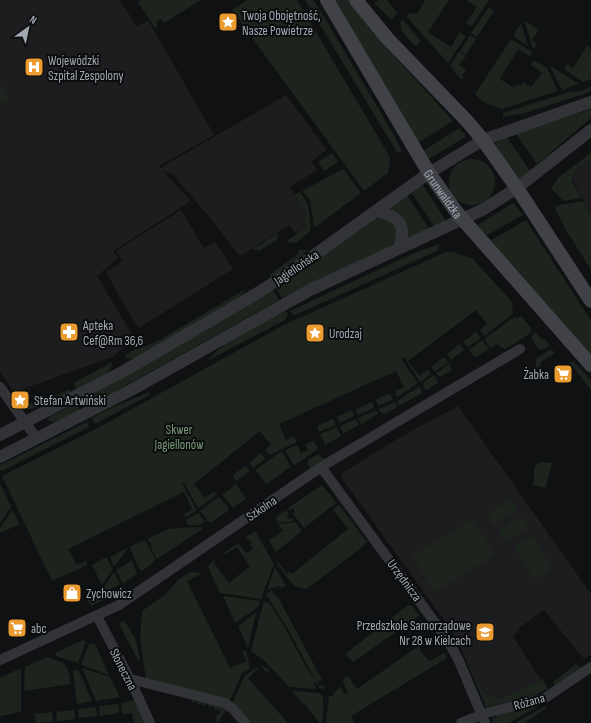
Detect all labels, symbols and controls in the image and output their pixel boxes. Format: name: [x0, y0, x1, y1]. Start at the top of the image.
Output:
north arrow: [8, 8, 48, 48]
place label: Twoja Obojętność, Nasze Powietrze: [242, 8, 321, 39]
place icon: Twoja Obojętność, Nasze Powietrze: [217, 11, 239, 33]
text: N: [27, 13, 39, 27]
place label: Wojewódzki Szpital Zespolony: [48, 53, 124, 84]
hospital icon: Wojewódzki Szpital Zespolony: [23, 56, 45, 78]
street label: Grunwaldzka: [420, 167, 465, 222]
street label: Jagiellońska: [270, 247, 322, 289]
place label: Apteka Cef@Rm 36,6: [82, 318, 144, 349]
pharmacy icon: Apteka Cef@Rm 36,6: [58, 321, 80, 343]
place icon: Urodzaj: [304, 322, 326, 344]
place label: Urodzaj: [329, 326, 362, 342]
supermarket icon: Żabka: [552, 363, 574, 385]
place label: Żabka: [523, 366, 549, 383]
place icon: Stefan Artwiński: [9, 389, 31, 411]
place label: Stefan Artwiński: [34, 393, 106, 409]
park label: Skwer Jagiellonów: [154, 422, 204, 453]
street label: Szkolna: [243, 493, 280, 525]
street label: Urzędnicza: [384, 556, 425, 605]
shop icon: Zychowicz: [61, 582, 83, 604]
place label: Zychowicz: [86, 586, 132, 602]
supermarket icon: abc: [6, 617, 28, 639]
place label: Przedszkole Samorządowe Nr 28 w Kielcach: [357, 618, 471, 649]
place label: abc: [31, 621, 47, 637]
school or university icon: Przedszkole Samorządowe Nr 28 w Kielcach: [474, 621, 496, 643]
street label: Słoneczna: [106, 646, 140, 693]
street label: Różana: [512, 690, 547, 714]

